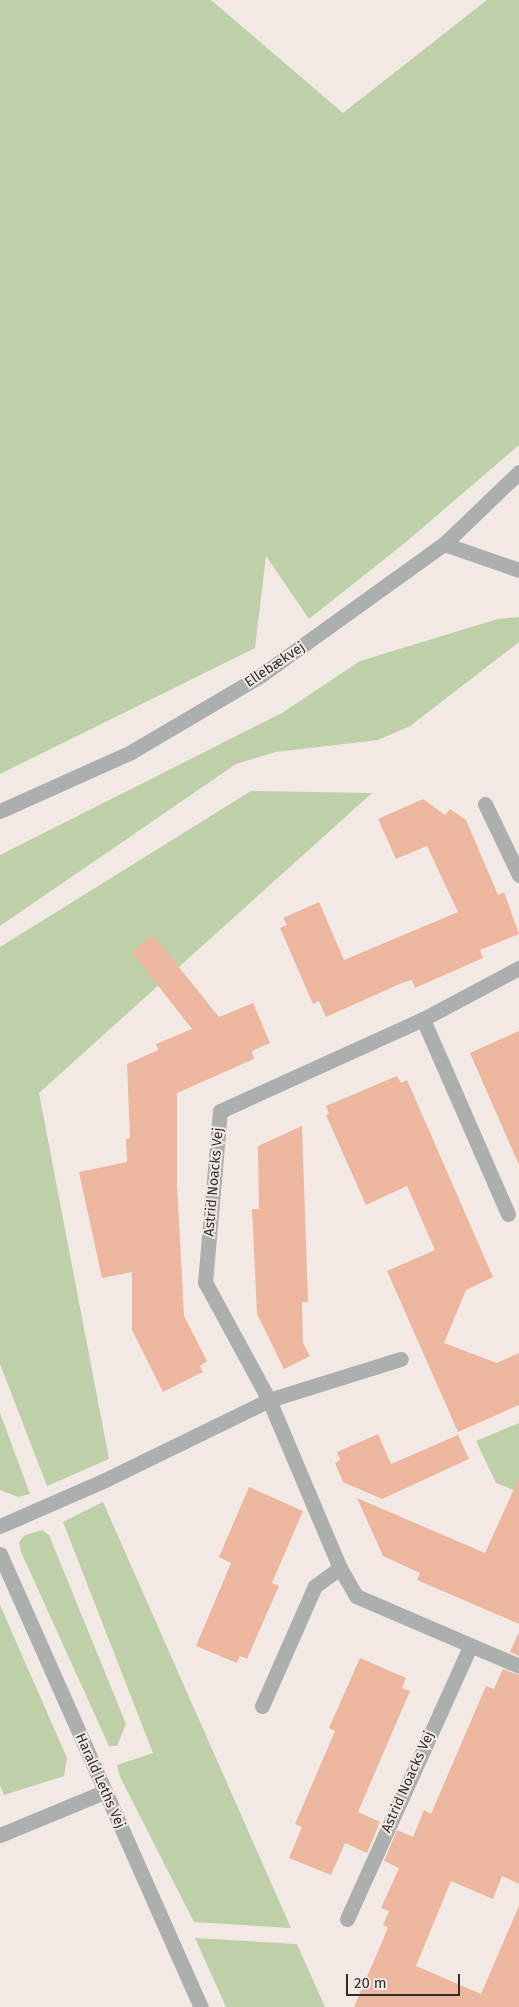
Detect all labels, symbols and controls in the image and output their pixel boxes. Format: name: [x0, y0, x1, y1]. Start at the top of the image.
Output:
street label: Ellebækvej: [242, 639, 308, 691]
street label: Astrid Noacks Vej: [201, 1127, 227, 1237]
street label: Astrid Noacks Vej: [378, 1729, 438, 1835]
street label: Harald Leths Vej: [72, 1731, 128, 1831]
scale bar: [349, 1964, 463, 1996]
text: 20 m: [354, 1974, 387, 1992]

